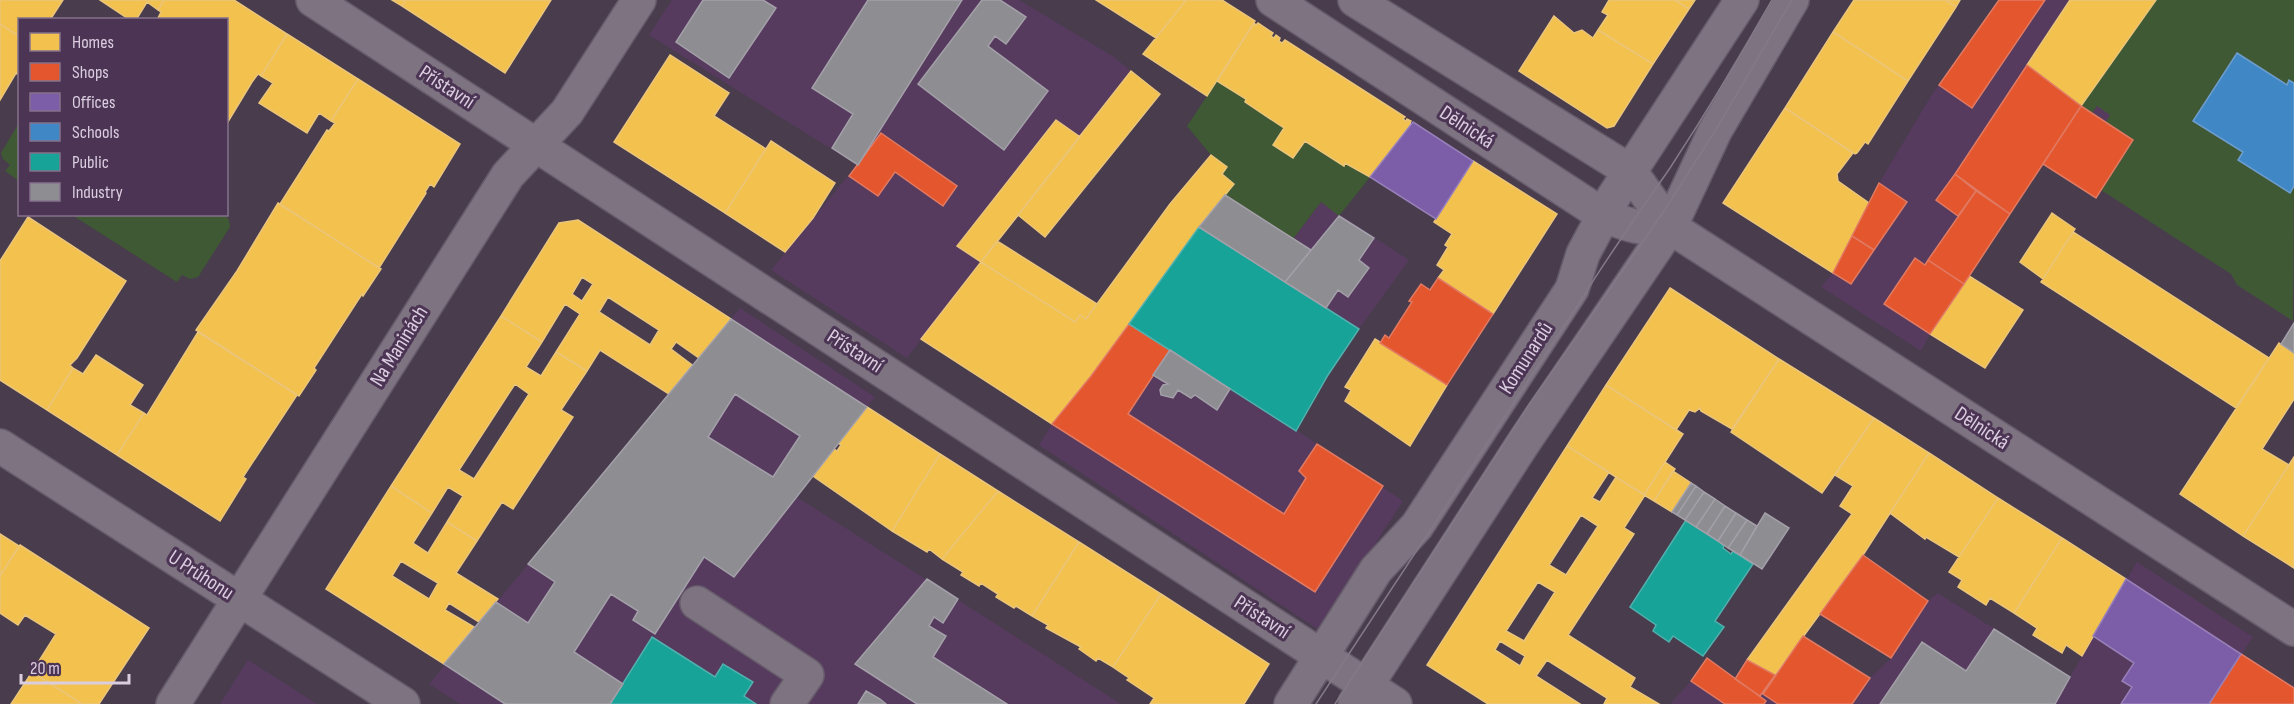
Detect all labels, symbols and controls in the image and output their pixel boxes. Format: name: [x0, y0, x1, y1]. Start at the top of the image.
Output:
legend: [18, 18, 228, 216]
text: Homes: [72, 32, 114, 53]
street label: Přístavní: [414, 60, 480, 114]
text: Shops: [72, 62, 109, 83]
text: Offices: [72, 92, 115, 113]
street label: Dělnická: [1435, 100, 1499, 154]
text: Schools: [72, 122, 119, 143]
text: Public: [72, 152, 109, 173]
text: Industry: [72, 182, 123, 203]
street label: Na Maninách: [365, 301, 433, 391]
street label: Komunardů: [1494, 317, 1558, 399]
street label: Přístavní: [822, 324, 888, 378]
street label: Dělnická: [1950, 401, 2014, 455]
street label: U Průhonu: [164, 545, 238, 605]
street label: Přístavní: [1229, 590, 1295, 644]
scale bar: [21, 647, 129, 685]
text: 20 m: [30, 658, 60, 679]

